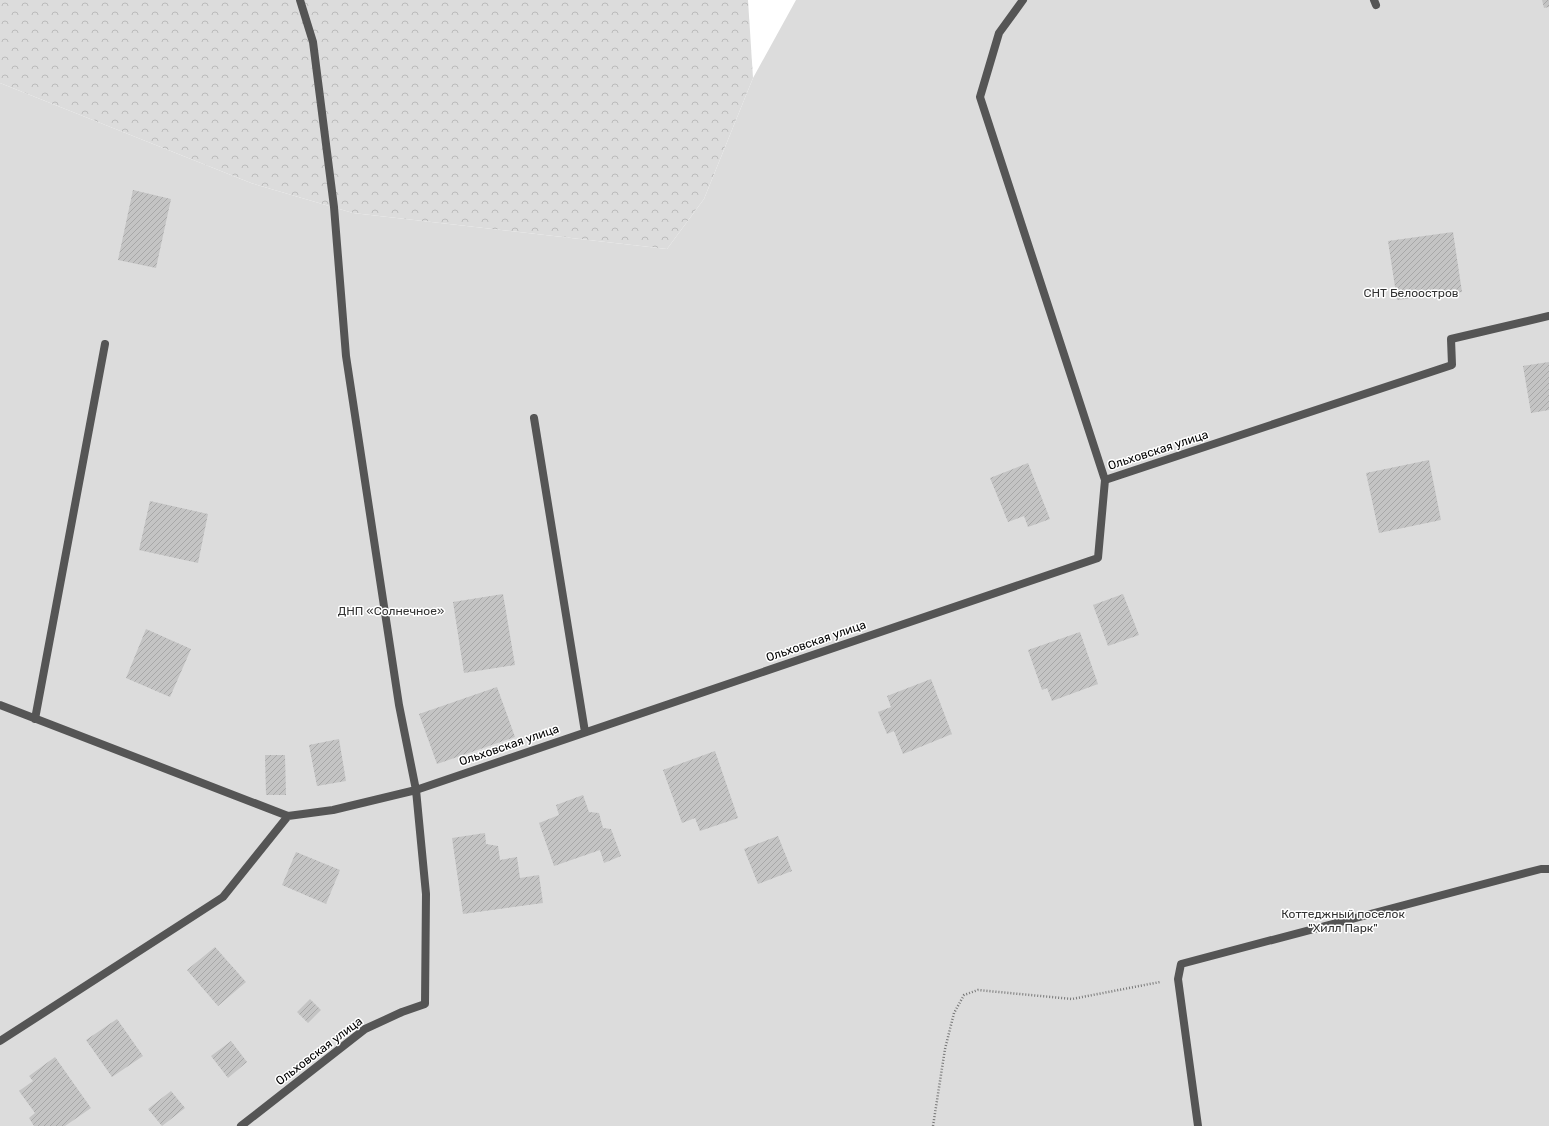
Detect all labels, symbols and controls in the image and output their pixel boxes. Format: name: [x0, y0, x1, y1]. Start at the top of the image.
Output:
park label: СНТ Белоостров: [1363, 286, 1459, 300]
street label: Ольховская улица: [1106, 427, 1210, 473]
park label: ДНП «Солнечное»: [338, 604, 444, 618]
street label: Ольховская улица: [764, 617, 868, 665]
street label: Ольховская улица: [457, 721, 561, 769]
park label: Коттеджный поселок "Хилл Парк": [1281, 907, 1405, 935]
street label: Ольховская улица: [273, 1014, 365, 1088]

